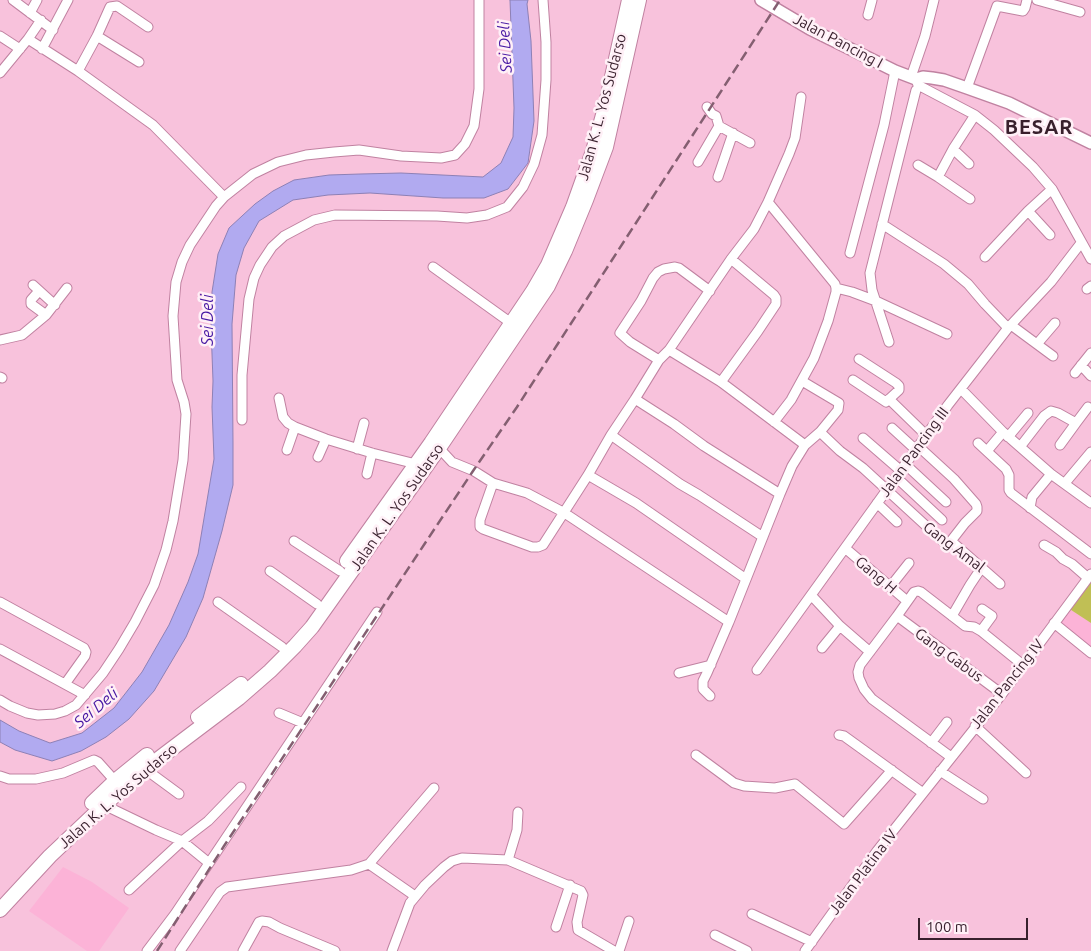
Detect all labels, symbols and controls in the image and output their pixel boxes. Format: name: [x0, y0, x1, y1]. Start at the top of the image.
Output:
street label: Jalan Pancing I: [790, 10, 886, 72]
water label: Sei Deli: [494, 21, 516, 73]
street label: Jalan K. L. Yos Sudarso: [574, 32, 630, 182]
district label: BESAR: [1004, 115, 1074, 139]
water label: Sei Deli: [198, 294, 218, 346]
street label: Jalan Pancing III: [875, 404, 953, 500]
street label: Jalan K. L. Yos Sudarso: [346, 440, 448, 574]
street label: Gang Amal: [920, 518, 988, 576]
street label: Gang H: [852, 552, 900, 598]
street label: Gang Gabus: [911, 624, 987, 686]
street label: Jalan Pancing IV: [967, 636, 1047, 732]
water label: Sei Deli: [70, 684, 122, 732]
street label: Jalan K. L. Yos Sudarso: [55, 740, 181, 852]
street label: Jalan Platina IV: [825, 826, 901, 918]
scale bar: [921, 908, 1031, 940]
text: 100 m: [926, 918, 968, 935]

